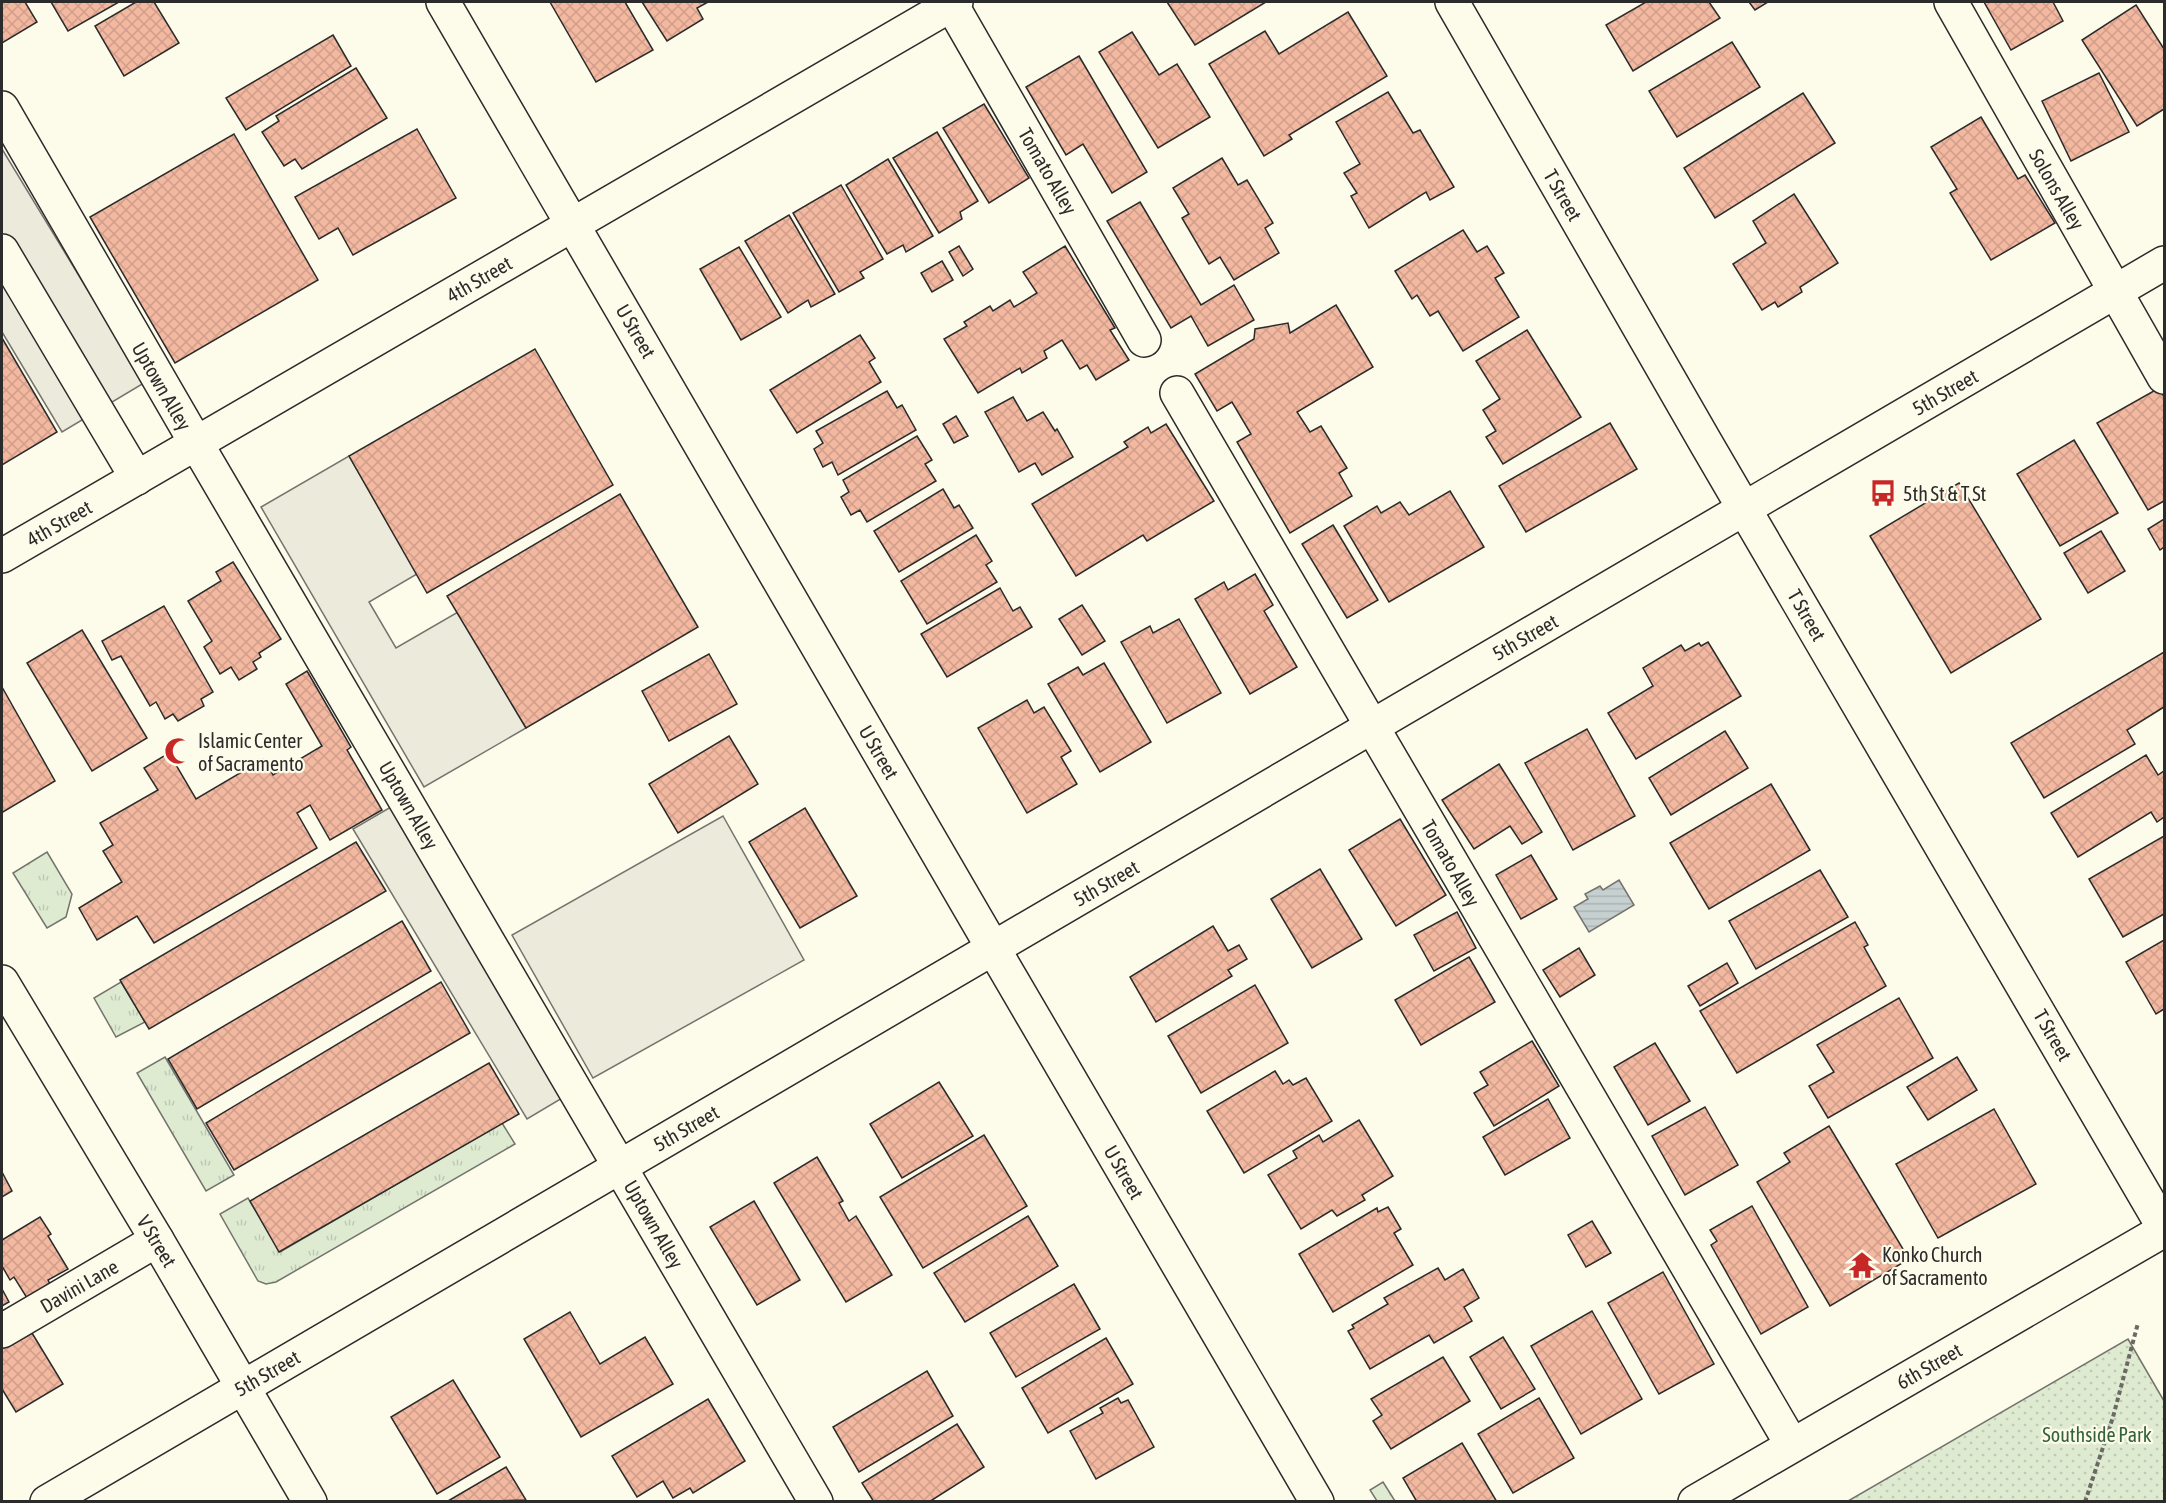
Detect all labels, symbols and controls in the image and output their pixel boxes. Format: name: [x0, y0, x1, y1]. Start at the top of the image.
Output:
street label: Tomato Alley: [1014, 124, 1082, 218]
street label: Solons Alley: [2025, 145, 2089, 233]
street label: T Street: [1539, 165, 1587, 225]
street label: 4th Street: [442, 251, 516, 307]
street label: U Street: [611, 300, 661, 362]
street label: Uptown Alley: [128, 338, 196, 434]
street label: 5th Street: [1908, 364, 1982, 420]
bus stop icon: 5th St & T St: [1868, 478, 1898, 508]
place label: 5th St & T St: [1903, 482, 1987, 505]
street label: 4th Street: [22, 495, 96, 551]
street label: T Street: [1783, 585, 1831, 645]
street label: 5th Street: [1488, 609, 1562, 665]
street label: U Street: [854, 721, 904, 783]
place label: Islamic Center of Sacramento: [198, 729, 304, 775]
mosque icon: Islamic Center of Sacramento: [163, 736, 193, 766]
street label: Uptown Alley: [375, 757, 443, 853]
street label: Tomato Alley: [1417, 816, 1485, 910]
street label: 5th Street: [1069, 855, 1143, 911]
street label: T Street: [2029, 1005, 2077, 1065]
street label: 5th Street: [649, 1100, 723, 1156]
street label: U Street: [1099, 1141, 1149, 1203]
street label: Uptown Alley: [620, 1176, 688, 1272]
street label: V Street: [133, 1211, 182, 1271]
place label: Konko Church of Sacramento: [1882, 1243, 1988, 1289]
temple icon: Konko Church of Sacramento: [1847, 1250, 1877, 1280]
street label: Davini Lane: [36, 1254, 122, 1318]
street label: 6th Street: [1892, 1338, 1966, 1394]
street label: 5th Street: [230, 1345, 304, 1401]
park label: Southside Park: [2042, 1423, 2152, 1446]

